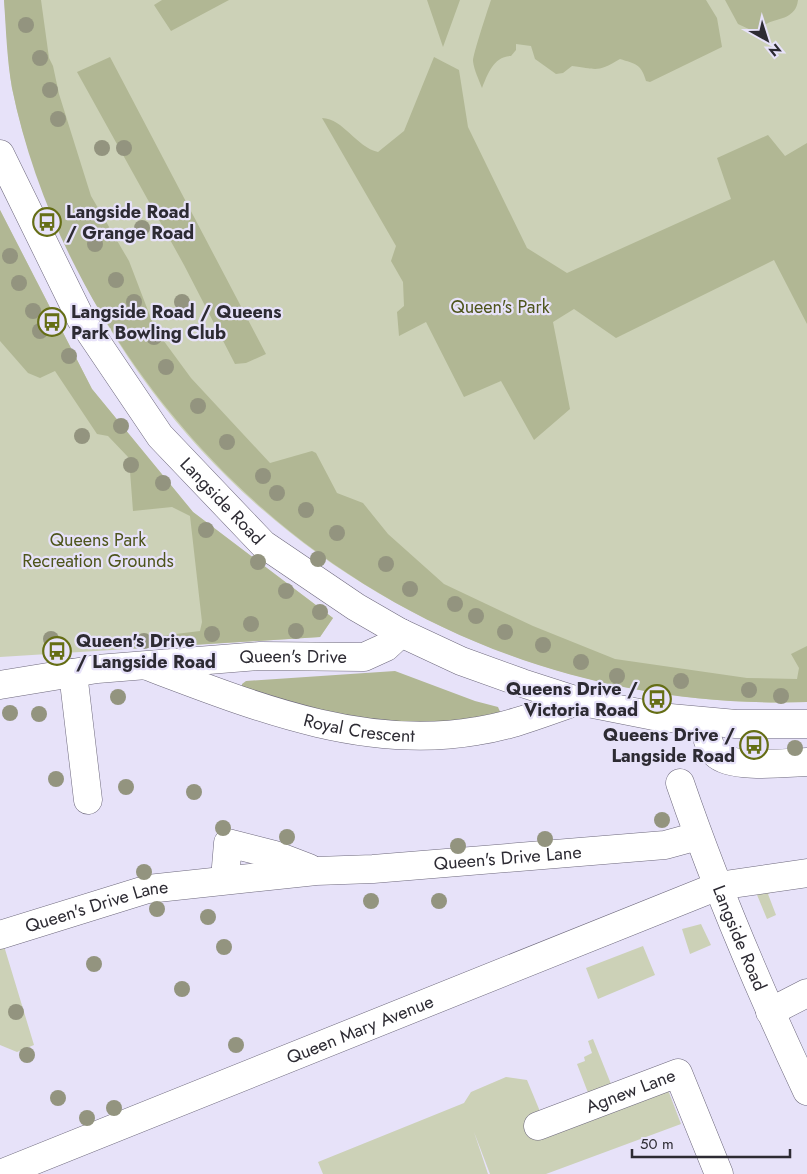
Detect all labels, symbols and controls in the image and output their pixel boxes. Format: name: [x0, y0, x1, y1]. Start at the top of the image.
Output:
north arrow: [742, 15, 792, 65]
text: N: [765, 39, 786, 61]
place label: Langside Road / Grange Road: [66, 199, 194, 246]
bus stop icon: Langside Road / Grange Road: [32, 207, 62, 237]
park label: Queen's Park: [450, 294, 550, 320]
place label: Langside Road / Queens Park Bowling Club: [71, 299, 281, 346]
bus stop icon: Langside Road / Queens Park Bowling Club: [37, 307, 67, 337]
street label: Langside Road: [174, 452, 270, 551]
park label: Queens Park Recreation Grounds: [22, 527, 174, 574]
place label: Queen's Drive / Langside Road: [76, 628, 216, 675]
bus stop icon: Queen's Drive / Langside Road: [42, 636, 72, 666]
street label: Queen's Drive: [239, 643, 347, 671]
place label: Queens Drive / Victoria Road: [506, 676, 638, 723]
bus stop icon: Queens Drive / Victoria Road: [642, 684, 672, 714]
street label: Royal Crescent: [301, 707, 416, 749]
place label: Queens Drive / Langside Road: [603, 722, 735, 769]
bus stop icon: Queens Drive / Langside Road: [739, 730, 769, 760]
street label: Queen's Drive Lane: [433, 839, 582, 877]
street label: Queen's Drive Lane: [22, 874, 169, 939]
street label: Langside Road: [706, 881, 773, 995]
street label: Queen Mary Avenue: [283, 988, 438, 1071]
street label: Agnew Lane: [582, 1062, 679, 1120]
scale bar: [632, 1126, 790, 1158]
text: 50 m: [640, 1133, 674, 1155]

